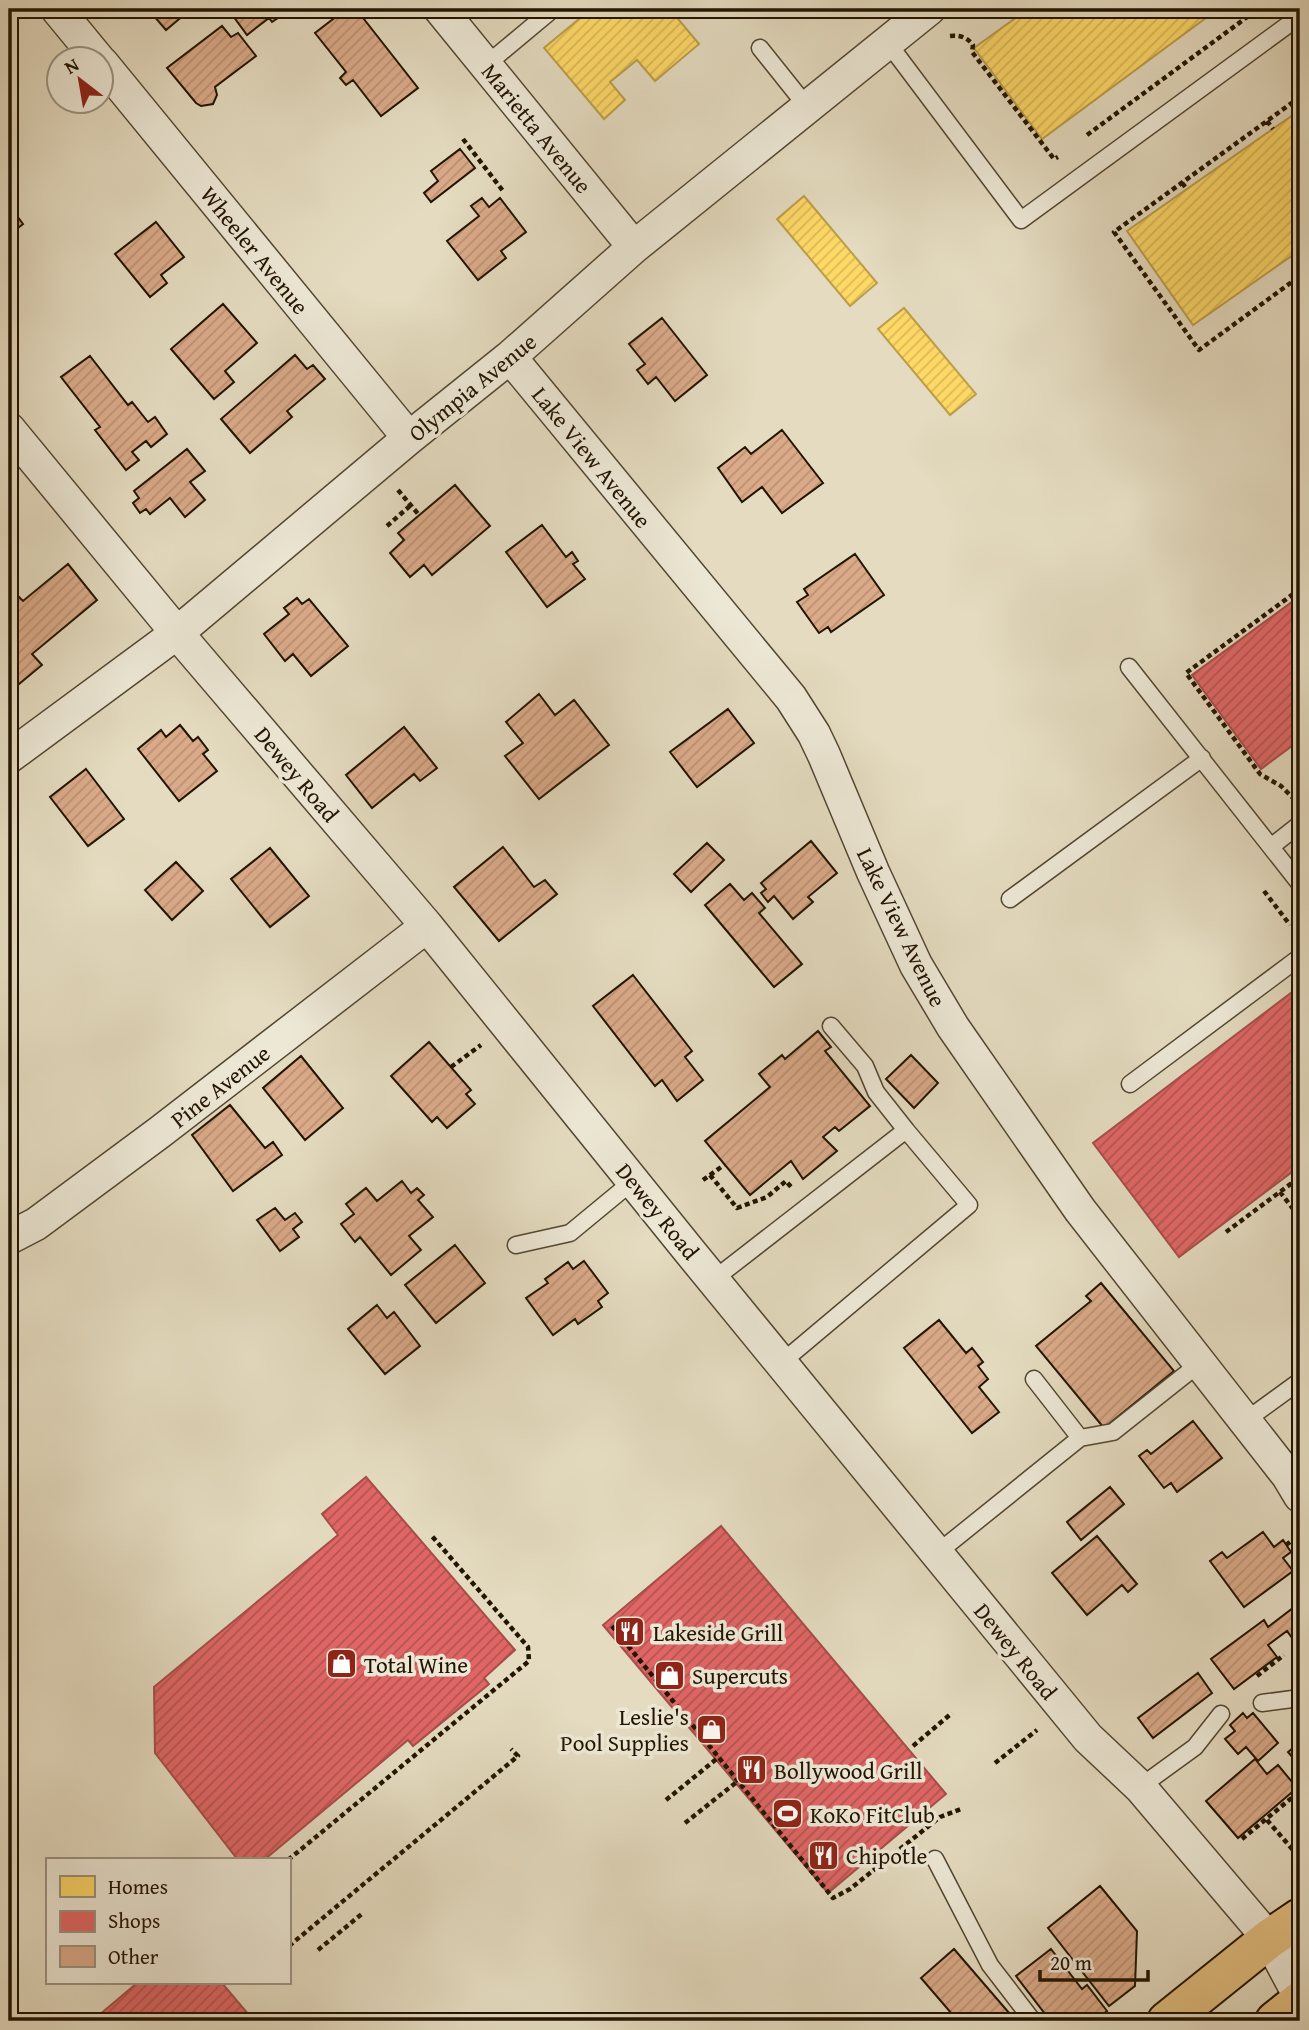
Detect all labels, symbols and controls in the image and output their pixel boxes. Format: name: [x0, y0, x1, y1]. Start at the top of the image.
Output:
north arrow: [46, 46, 116, 116]
text: N: [59, 50, 84, 81]
street label: Marietta Avenue: [474, 56, 600, 200]
street label: Wheeler Avenue: [193, 179, 317, 321]
street label: Olympia Avenue: [401, 325, 543, 449]
street label: Lake View Avenue: [525, 379, 659, 535]
street label: Dewey Road: [247, 719, 347, 830]
street label: Lake View Avenue: [849, 842, 955, 1012]
street label: Pine Avenue: [163, 1037, 277, 1135]
street label: Dewey Road: [609, 1156, 708, 1267]
street label: Dewey Road: [967, 1596, 1066, 1707]
restaurant icon: Lakeside Grill: [613, 1615, 647, 1649]
place label: Lakeside Grill: [653, 1616, 783, 1649]
shop icon: Total Wine: [324, 1647, 358, 1681]
place label: Total Wine: [364, 1648, 468, 1681]
shop icon: Supercuts: [652, 1658, 686, 1692]
place label: Supercuts: [692, 1659, 788, 1692]
place label: Leslie's Pool Supplies: [560, 1700, 689, 1759]
shop icon: Leslie's Pool Supplies: [695, 1712, 729, 1746]
restaurant icon: Bollywood Grill: [734, 1753, 768, 1787]
place label: Bollywood Grill: [774, 1754, 922, 1787]
sports icon: KoKo FitClub: [770, 1797, 804, 1831]
place label: KoKo FitClub: [810, 1798, 935, 1831]
restaurant icon: Chipotle: [806, 1838, 840, 1872]
place label: Chipotle: [846, 1839, 927, 1872]
legend: [46, 1858, 290, 1984]
text: Homes: [108, 1871, 168, 1902]
text: Shops: [108, 1905, 160, 1936]
scale bar: [1040, 1939, 1148, 1983]
text: Other: [108, 1941, 159, 1972]
text: 20 m: [1050, 1947, 1092, 1978]

